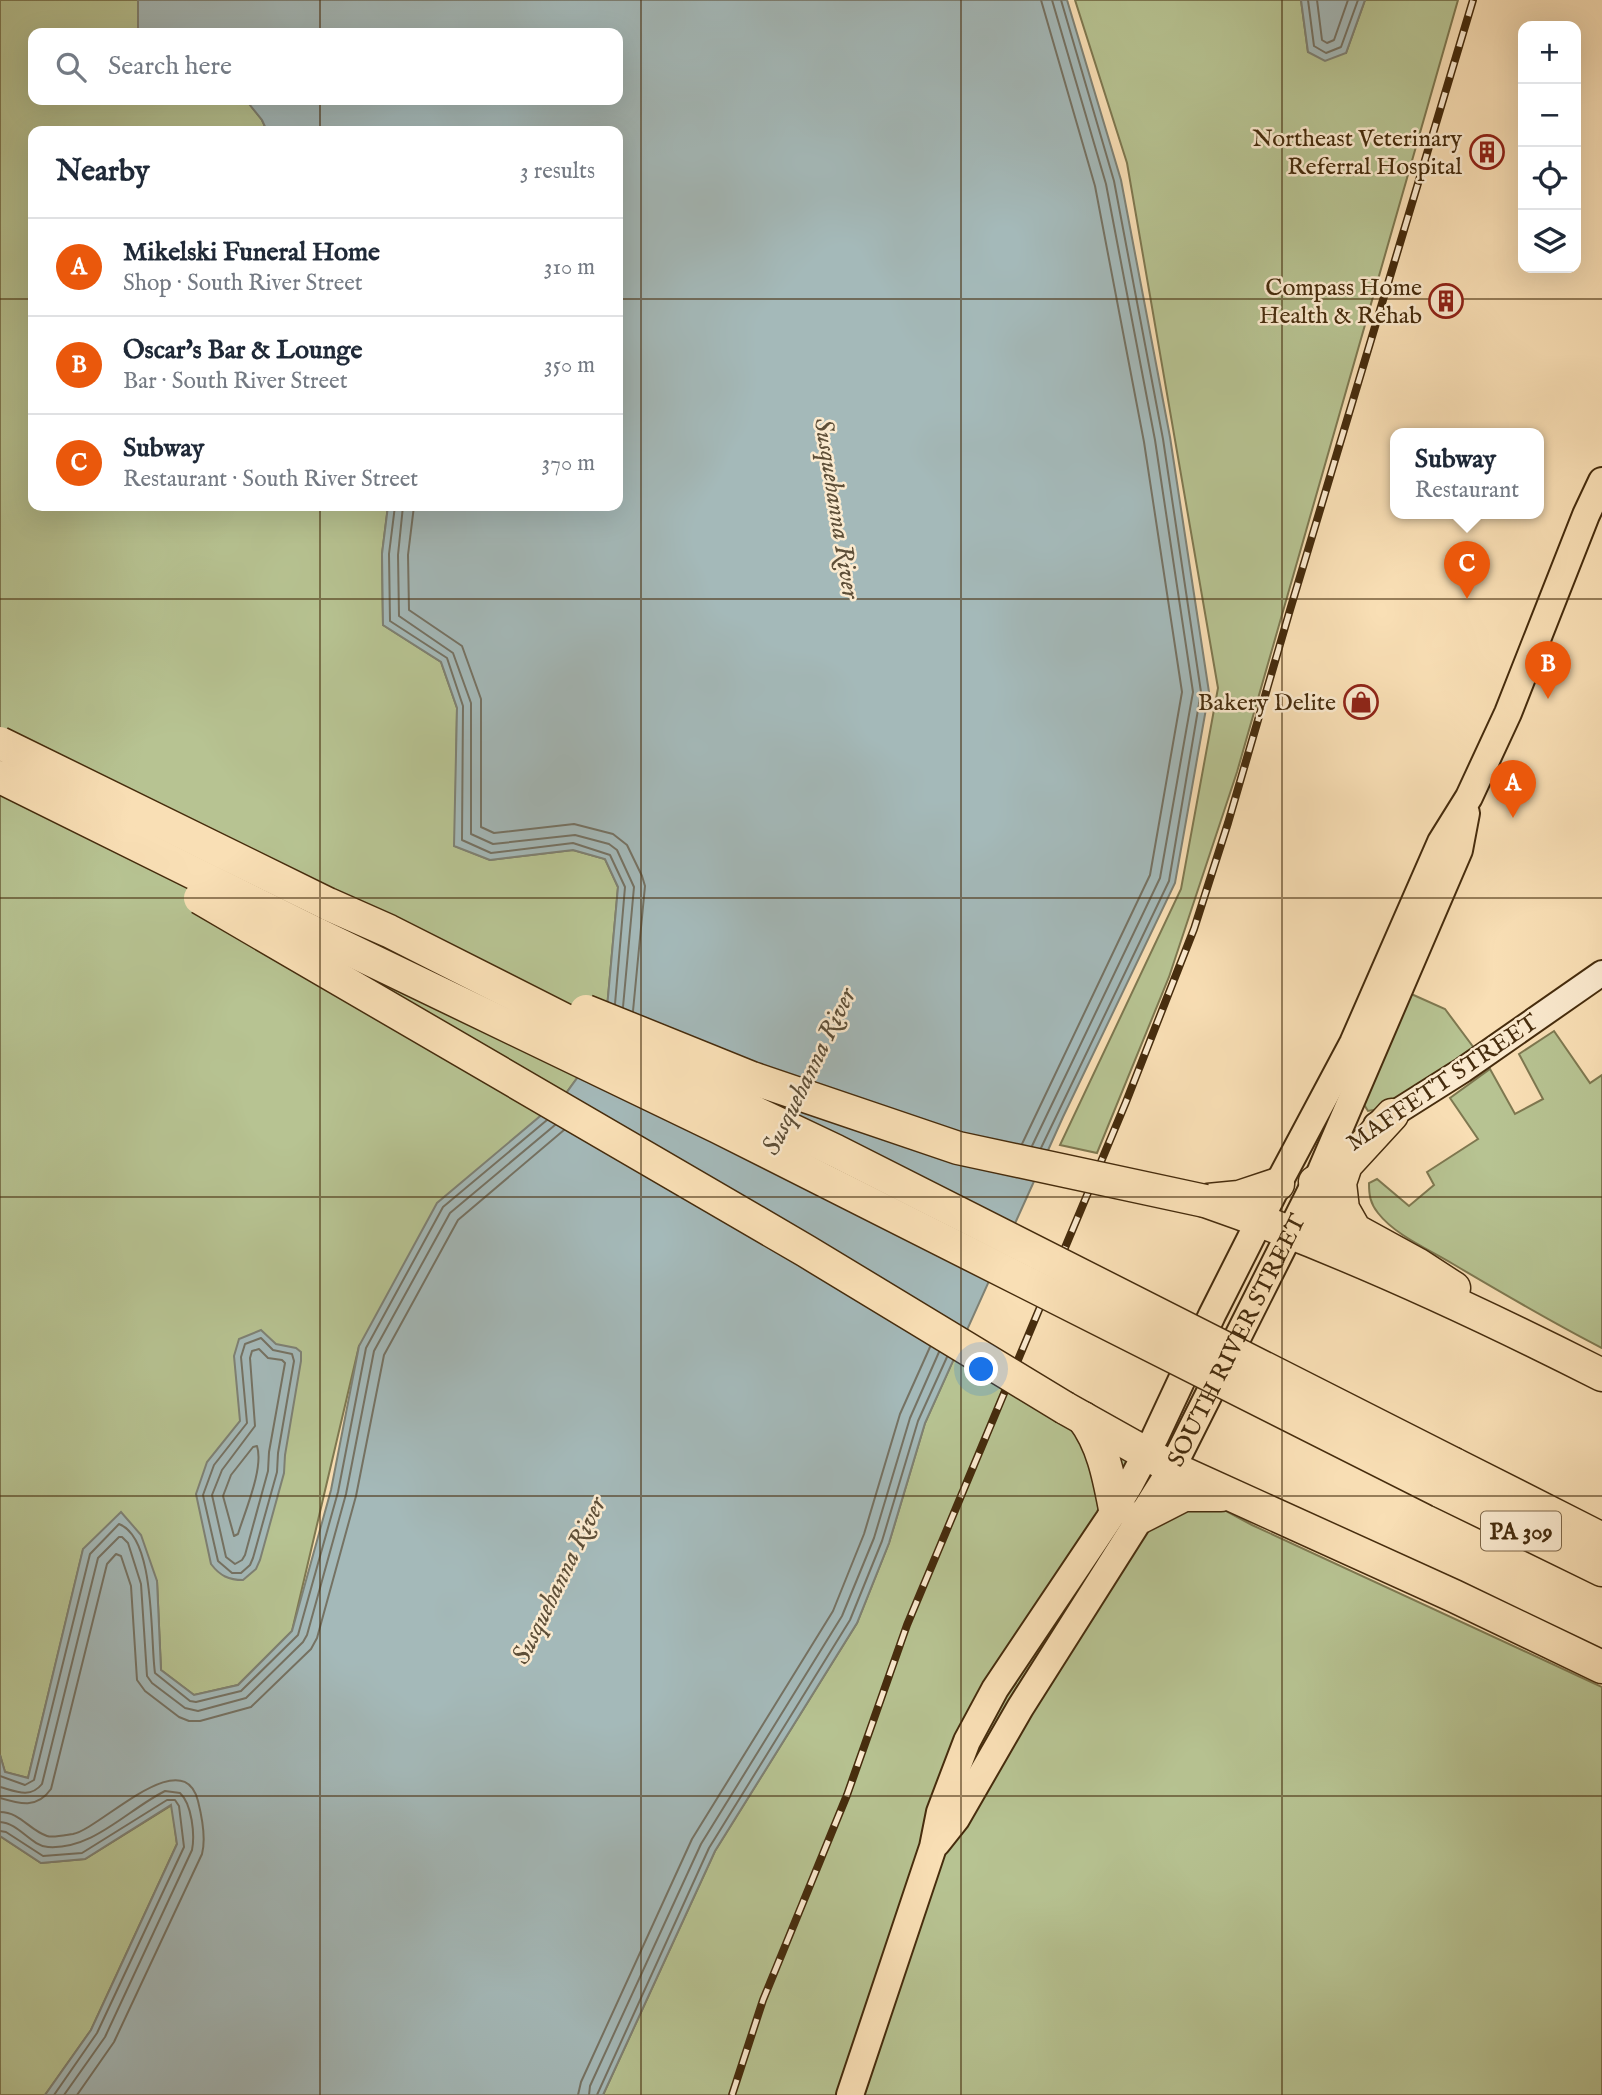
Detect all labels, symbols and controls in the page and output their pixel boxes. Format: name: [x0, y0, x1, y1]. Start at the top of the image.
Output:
map controls: [1518, 21, 1581, 273]
button: +: [1518, 21, 1581, 84]
search box: [28, 28, 623, 105]
icon: search: [52, 48, 90, 86]
text: Search here: [108, 50, 232, 83]
button: −: [1518, 84, 1581, 147]
place label: Northeast Veterinary Referral Hospital: [1252, 124, 1462, 183]
building icon: Northeast Veterinary Referral Hospital: [1468, 133, 1506, 171]
button: locate: [1518, 147, 1581, 210]
text: Nearby: [56, 153, 149, 191]
text: 3 results: [520, 157, 595, 186]
button: layers: [1518, 210, 1581, 273]
text: Mikelski Funeral Home: [123, 236, 380, 269]
text: A: [71, 253, 87, 282]
text: 310 m: [544, 253, 595, 282]
text: Shop · South River Street: [123, 269, 363, 298]
place label: Compass Home Health & Rehab: [1259, 273, 1422, 332]
building icon: Compass Home Health & Rehab: [1427, 282, 1465, 320]
text: Oscar's Bar & Lounge: [123, 334, 362, 367]
text: B: [71, 351, 87, 380]
text: 350 m: [544, 351, 595, 380]
text: Bar · South River Street: [123, 367, 348, 396]
water label: Susquehanna River: [806, 416, 867, 602]
popup: [1390, 428, 1544, 519]
text: Subway: [123, 432, 204, 465]
text: Subway: [1415, 443, 1496, 476]
text: C: [71, 449, 87, 478]
text: 370 m: [542, 449, 595, 478]
text: Restaurant · South River Street: [123, 465, 418, 494]
text: Restaurant: [1415, 476, 1519, 505]
pin: C: [1444, 541, 1490, 599]
pin: B: [1525, 641, 1571, 699]
shop icon: Bakery Delite: [1342, 683, 1380, 721]
place label: Bakery Delite: [1198, 688, 1336, 719]
pin: A: [1490, 760, 1536, 818]
water label: Susquehanna River: [755, 981, 865, 1161]
street label: MAFFETT STREET: [1341, 1007, 1545, 1159]
street label: SOUTH RIVER STREET: [1161, 1209, 1314, 1472]
your location: [964, 1352, 998, 1386]
water label: Susquehanna River: [505, 1490, 615, 1670]
road number: PA 309: [1481, 1512, 1561, 1550]

